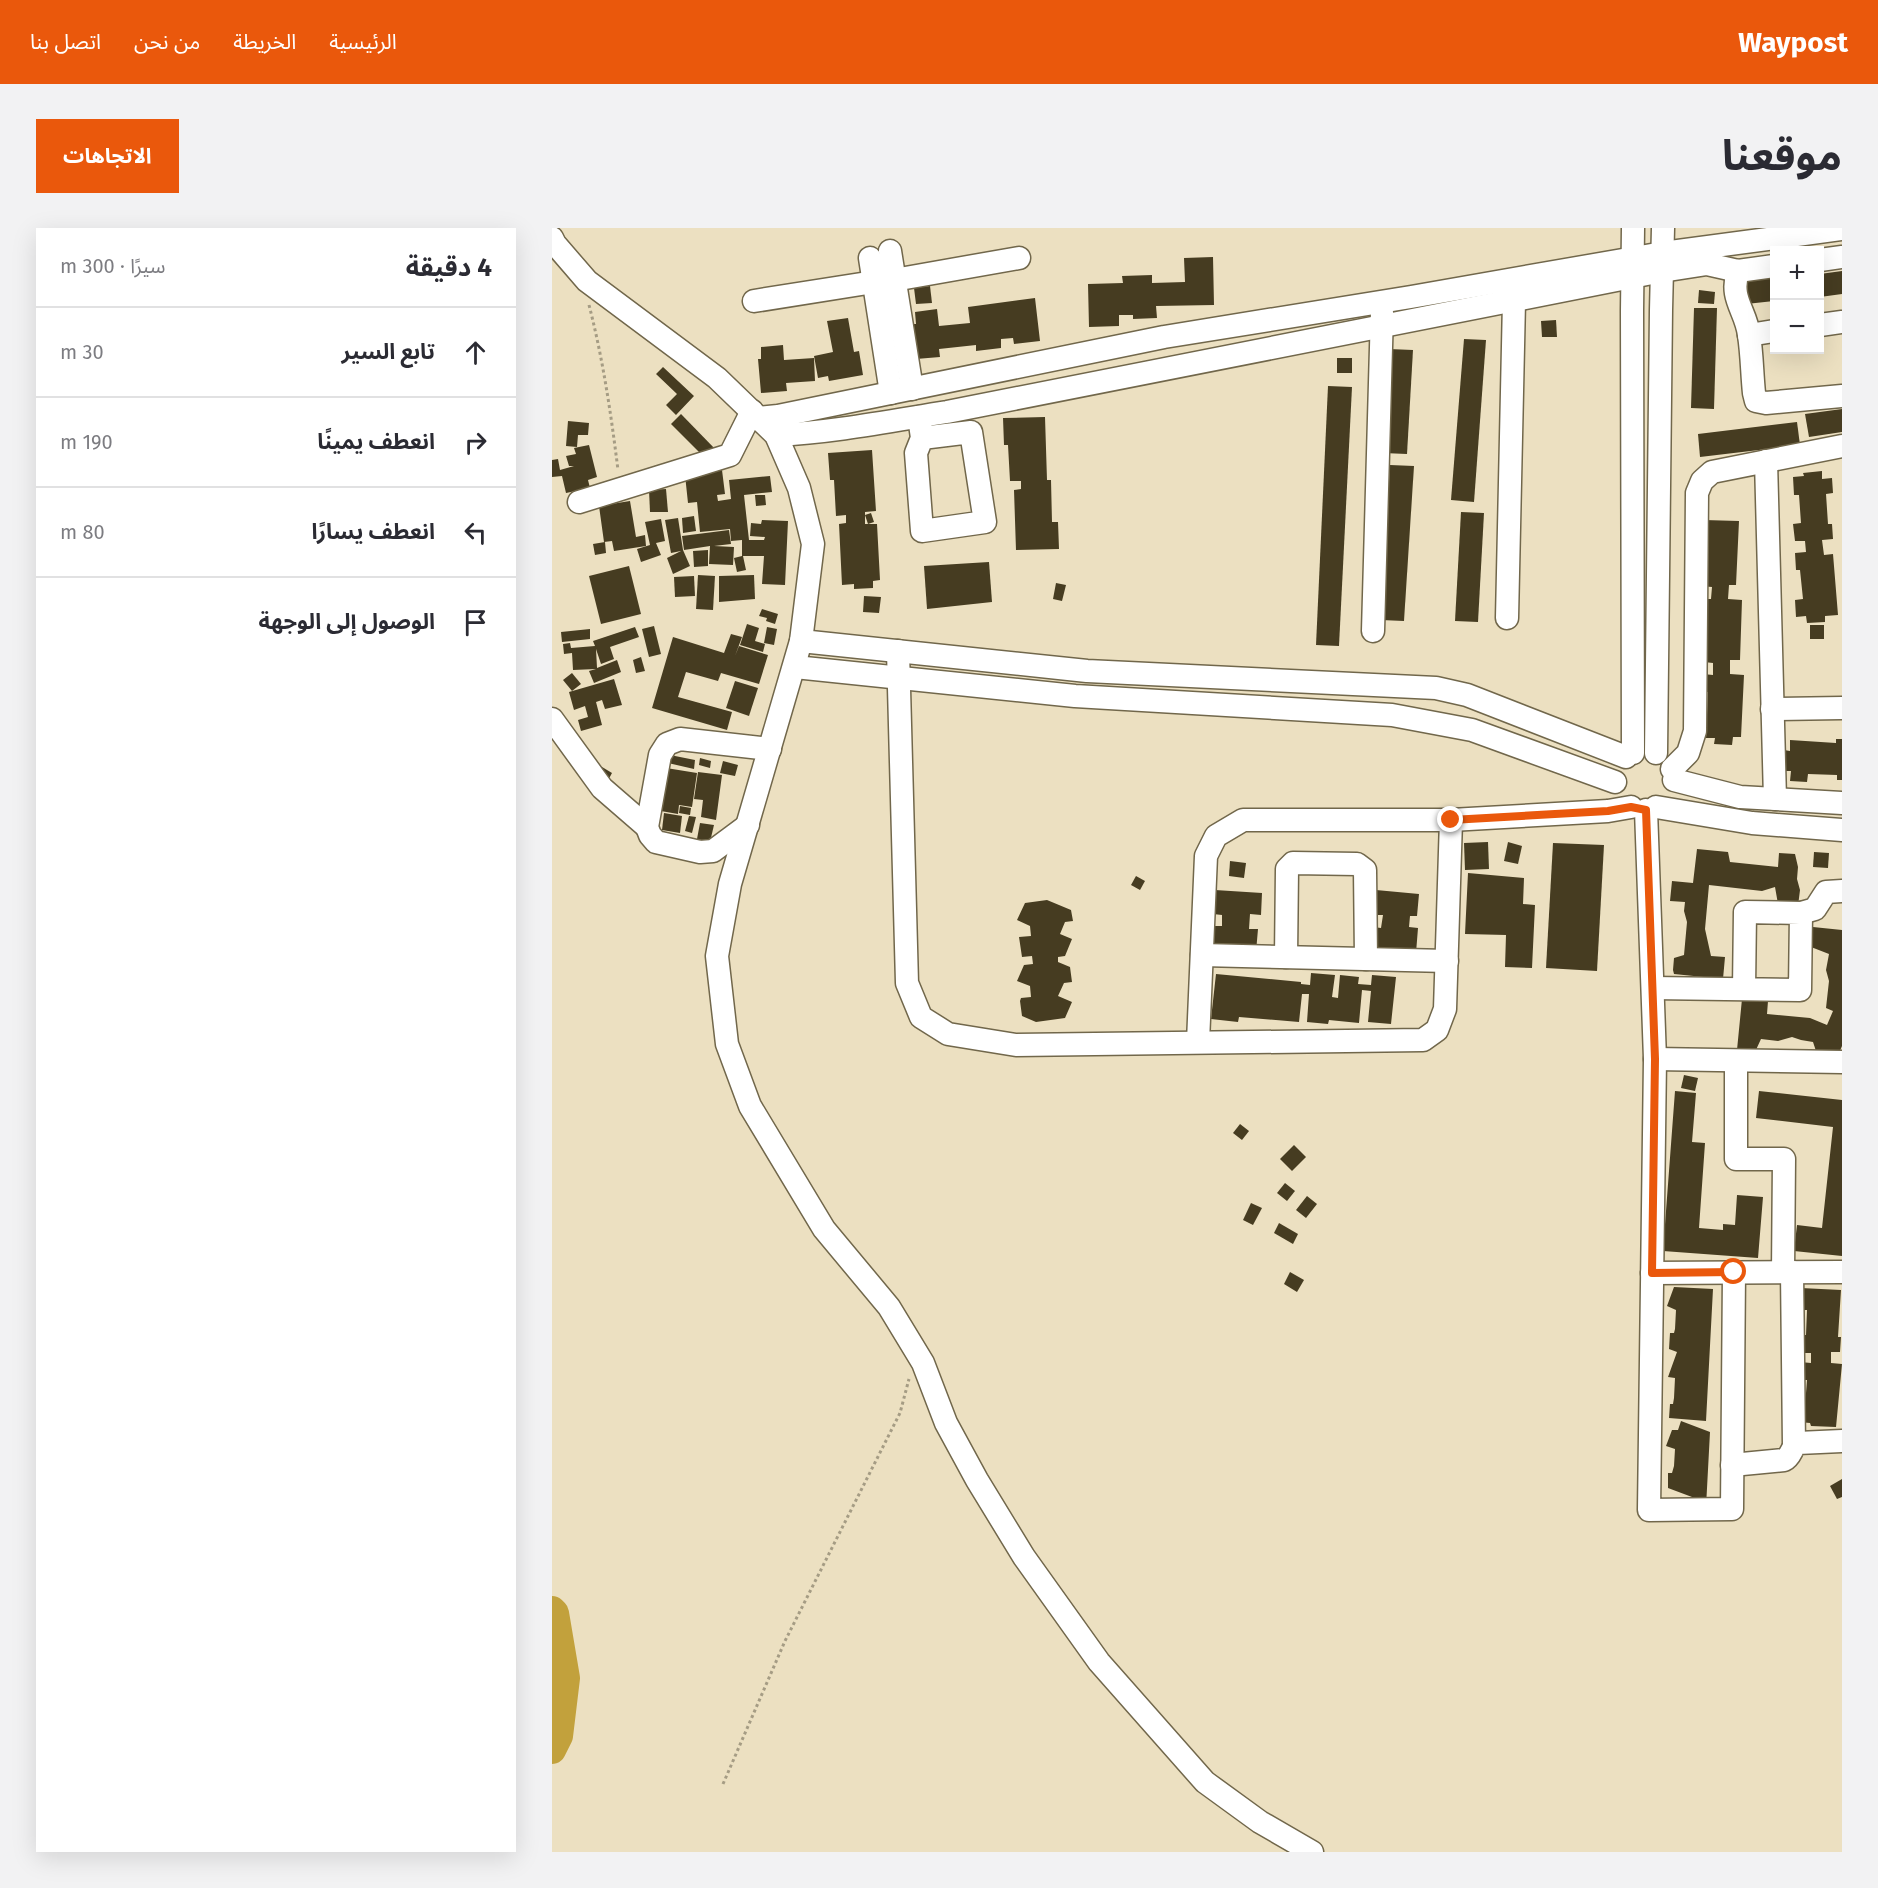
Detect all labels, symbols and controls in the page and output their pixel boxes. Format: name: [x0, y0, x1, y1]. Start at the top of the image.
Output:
text: Waypost: [1738, 26, 1848, 59]
text: اتصل بنا: [30, 29, 101, 55]
text: من نحن: [134, 29, 200, 55]
text: الخريطة: [233, 29, 296, 55]
text: الرئيسية: [329, 29, 397, 55]
button: الاتجاهات: [36, 119, 179, 193]
text: موقعنا: [1722, 131, 1842, 181]
map controls: [1770, 246, 1824, 354]
button: +: [1770, 246, 1824, 300]
text: 4 دقيقة: [406, 252, 492, 283]
text: سيرًا · 300 m: [60, 254, 166, 278]
button: −: [1770, 300, 1824, 354]
icon: ahead: [459, 336, 492, 369]
text: تابع السير: [342, 338, 435, 365]
text: 30 m: [60, 340, 104, 364]
icon: right: [459, 426, 492, 459]
text: انعطف يمينًا: [317, 428, 435, 455]
text: 190 m: [60, 430, 113, 454]
icon: left: [459, 516, 492, 549]
text: انعطف يسارًا: [312, 518, 435, 545]
text: 80 m: [60, 520, 105, 544]
icon: arrive: [459, 606, 492, 639]
text: الوصول إلى الوجهة: [258, 608, 435, 635]
route end: [1437, 806, 1463, 832]
route start: [1720, 1258, 1746, 1284]

